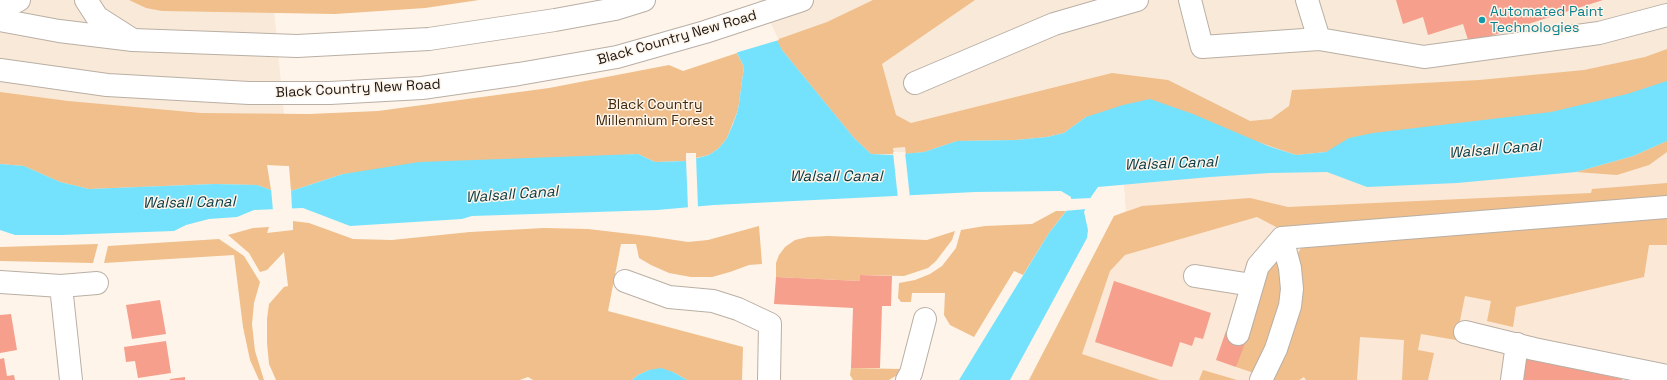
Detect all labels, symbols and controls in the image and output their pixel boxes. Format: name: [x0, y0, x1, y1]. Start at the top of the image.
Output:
place label: Automated Paint Technologies: [1490, 4, 1604, 36]
street label: Black Country New Road: [595, 7, 759, 69]
marker: Automated Paint Technologies: [1477, 15, 1487, 25]
street label: Black Country New Road: [275, 76, 441, 102]
park label: Black Country Millennium Forest: [596, 97, 714, 130]
water label: Walsall Canal: [1448, 137, 1542, 163]
water label: Walsall Canal: [1124, 153, 1218, 175]
water label: Walsall Canal: [790, 168, 882, 186]
water label: Walsall Canal: [465, 183, 559, 207]
water label: Walsall Canal: [143, 193, 235, 213]

